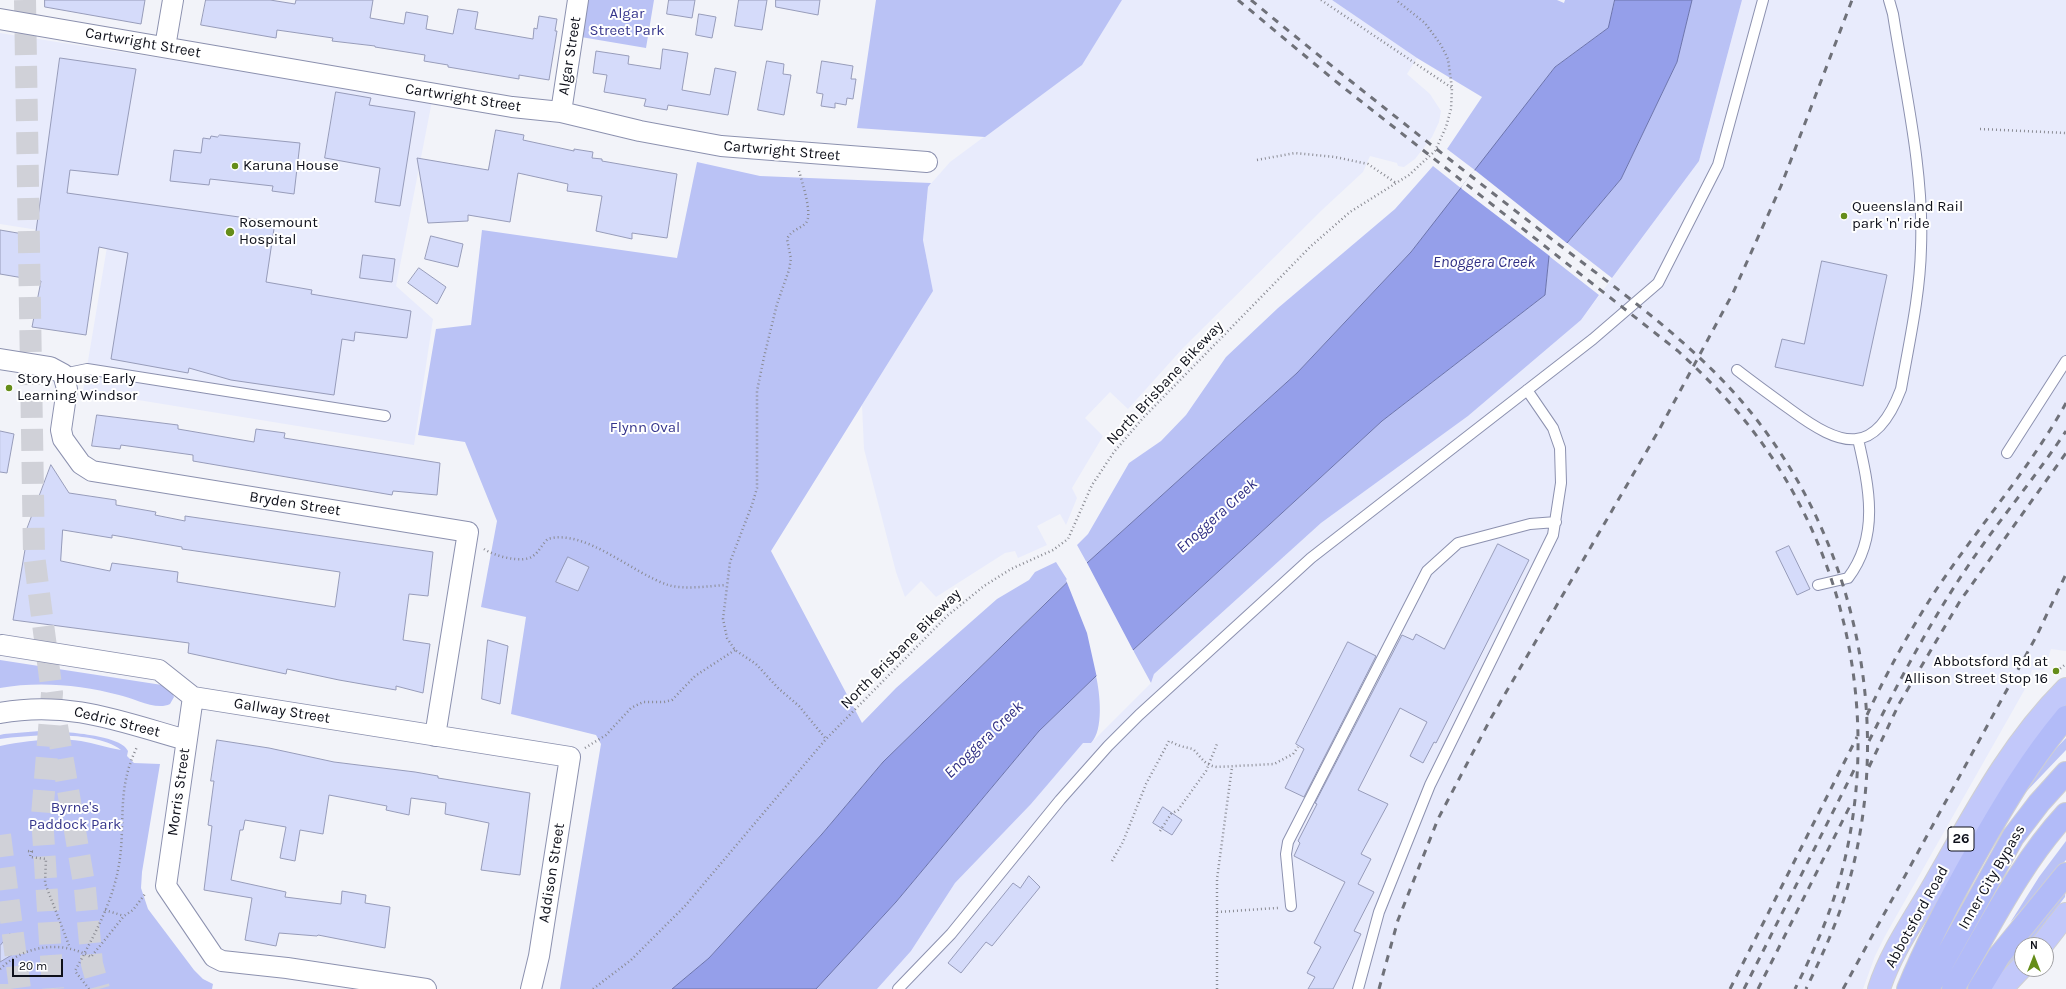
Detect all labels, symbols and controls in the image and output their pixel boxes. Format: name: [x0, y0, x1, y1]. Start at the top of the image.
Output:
park label: Algar Street Park: [589, 5, 665, 40]
street label: Algar Street: [555, 15, 585, 97]
street label: Cartwright Street: [84, 24, 202, 62]
street label: Cartwright Street: [404, 80, 522, 116]
street label: Cartwright Street: [723, 137, 841, 165]
place label: Karuna House: [243, 157, 339, 175]
marker: Karuna House: [230, 161, 240, 171]
place label: Queensland Rail park 'n' ride: [1852, 198, 1963, 233]
marker: Queensland Rail park 'n' ride: [1839, 211, 1849, 221]
place label: Rosemount Hospital: [239, 214, 318, 249]
marker: Rosemount Hospital: [224, 226, 236, 238]
water label: Enoggera Creek: [1433, 252, 1535, 272]
street label: North Brisbane Bikeway: [1103, 317, 1227, 449]
place label: Story House Early Learning Windsor: [17, 370, 137, 405]
marker: Story House Early Learning Windsor: [4, 383, 14, 393]
park label: Flynn Oval: [610, 419, 680, 437]
water label: Enoggera Creek: [1172, 475, 1262, 557]
street label: Bryden Street: [248, 488, 342, 520]
street label: North Brisbane Bikeway: [837, 585, 965, 713]
place label: Abbotsford Rd at Allison Street Stop 16: [1904, 653, 2048, 688]
marker: Abbotsford Rd at Allison Street Stop 16: [2051, 666, 2061, 676]
street label: Gallway Street: [233, 695, 331, 727]
water label: Enoggera Creek: [940, 697, 1028, 783]
street label: Cedric Street: [72, 703, 162, 741]
street label: Morris Street: [164, 747, 194, 837]
park label: Byrne's Paddock Park: [29, 799, 121, 834]
street label: Inner City Bypass: [1955, 821, 2029, 933]
street label: Addison Street: [535, 822, 569, 924]
road number: 26: [1948, 827, 1974, 851]
street label: Abbotsford Road: [1882, 863, 1952, 971]
north arrow: [2014, 937, 2054, 977]
text: N: [2030, 939, 2038, 952]
scale bar: [14, 951, 65, 977]
text: 20 m: [19, 959, 47, 973]

